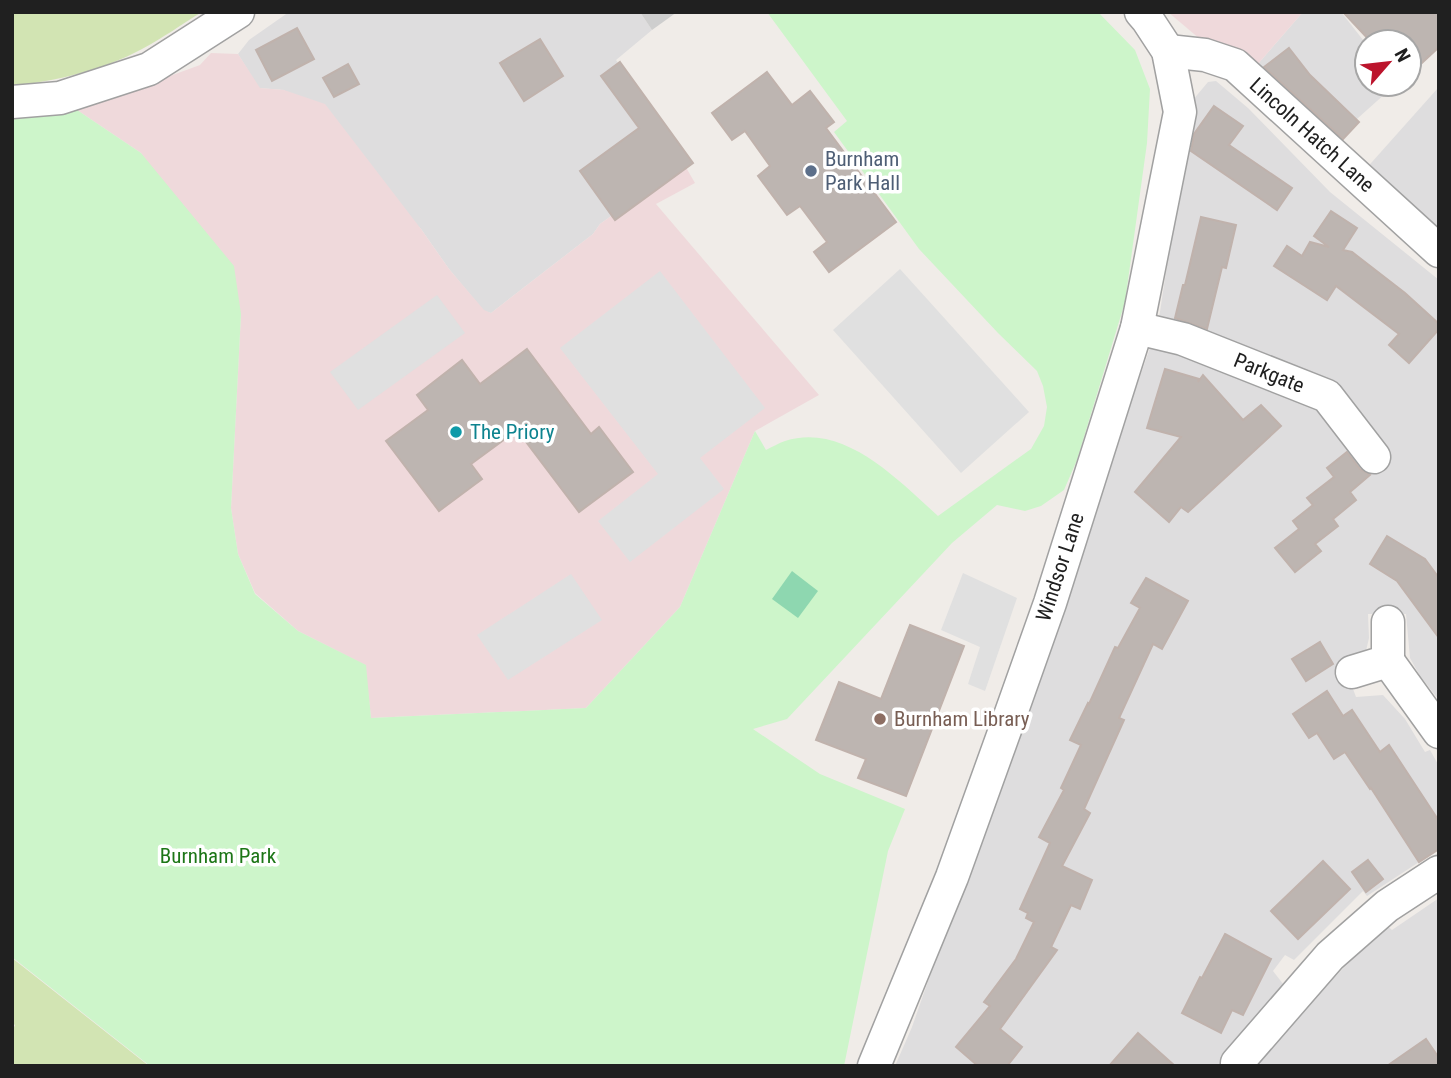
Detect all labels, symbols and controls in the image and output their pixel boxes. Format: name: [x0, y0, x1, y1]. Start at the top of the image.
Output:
north arrow: [1353, 28, 1423, 98]
text: N: [1390, 45, 1415, 66]
street label: Lincoln Hatch Lane: [1245, 73, 1379, 197]
place label: Burnham Park Hall: [825, 147, 900, 195]
marker: Burnham Park Hall: [803, 163, 819, 179]
street label: Parkgate: [1230, 348, 1308, 398]
place label: The Priory: [470, 420, 555, 444]
marker: The Priory: [448, 424, 464, 440]
street label: Windsor Lane: [1031, 510, 1089, 624]
place label: Burnham Library: [894, 707, 1030, 731]
marker: Burnham Library: [872, 711, 888, 727]
park label: Burnham Park: [160, 844, 277, 868]

